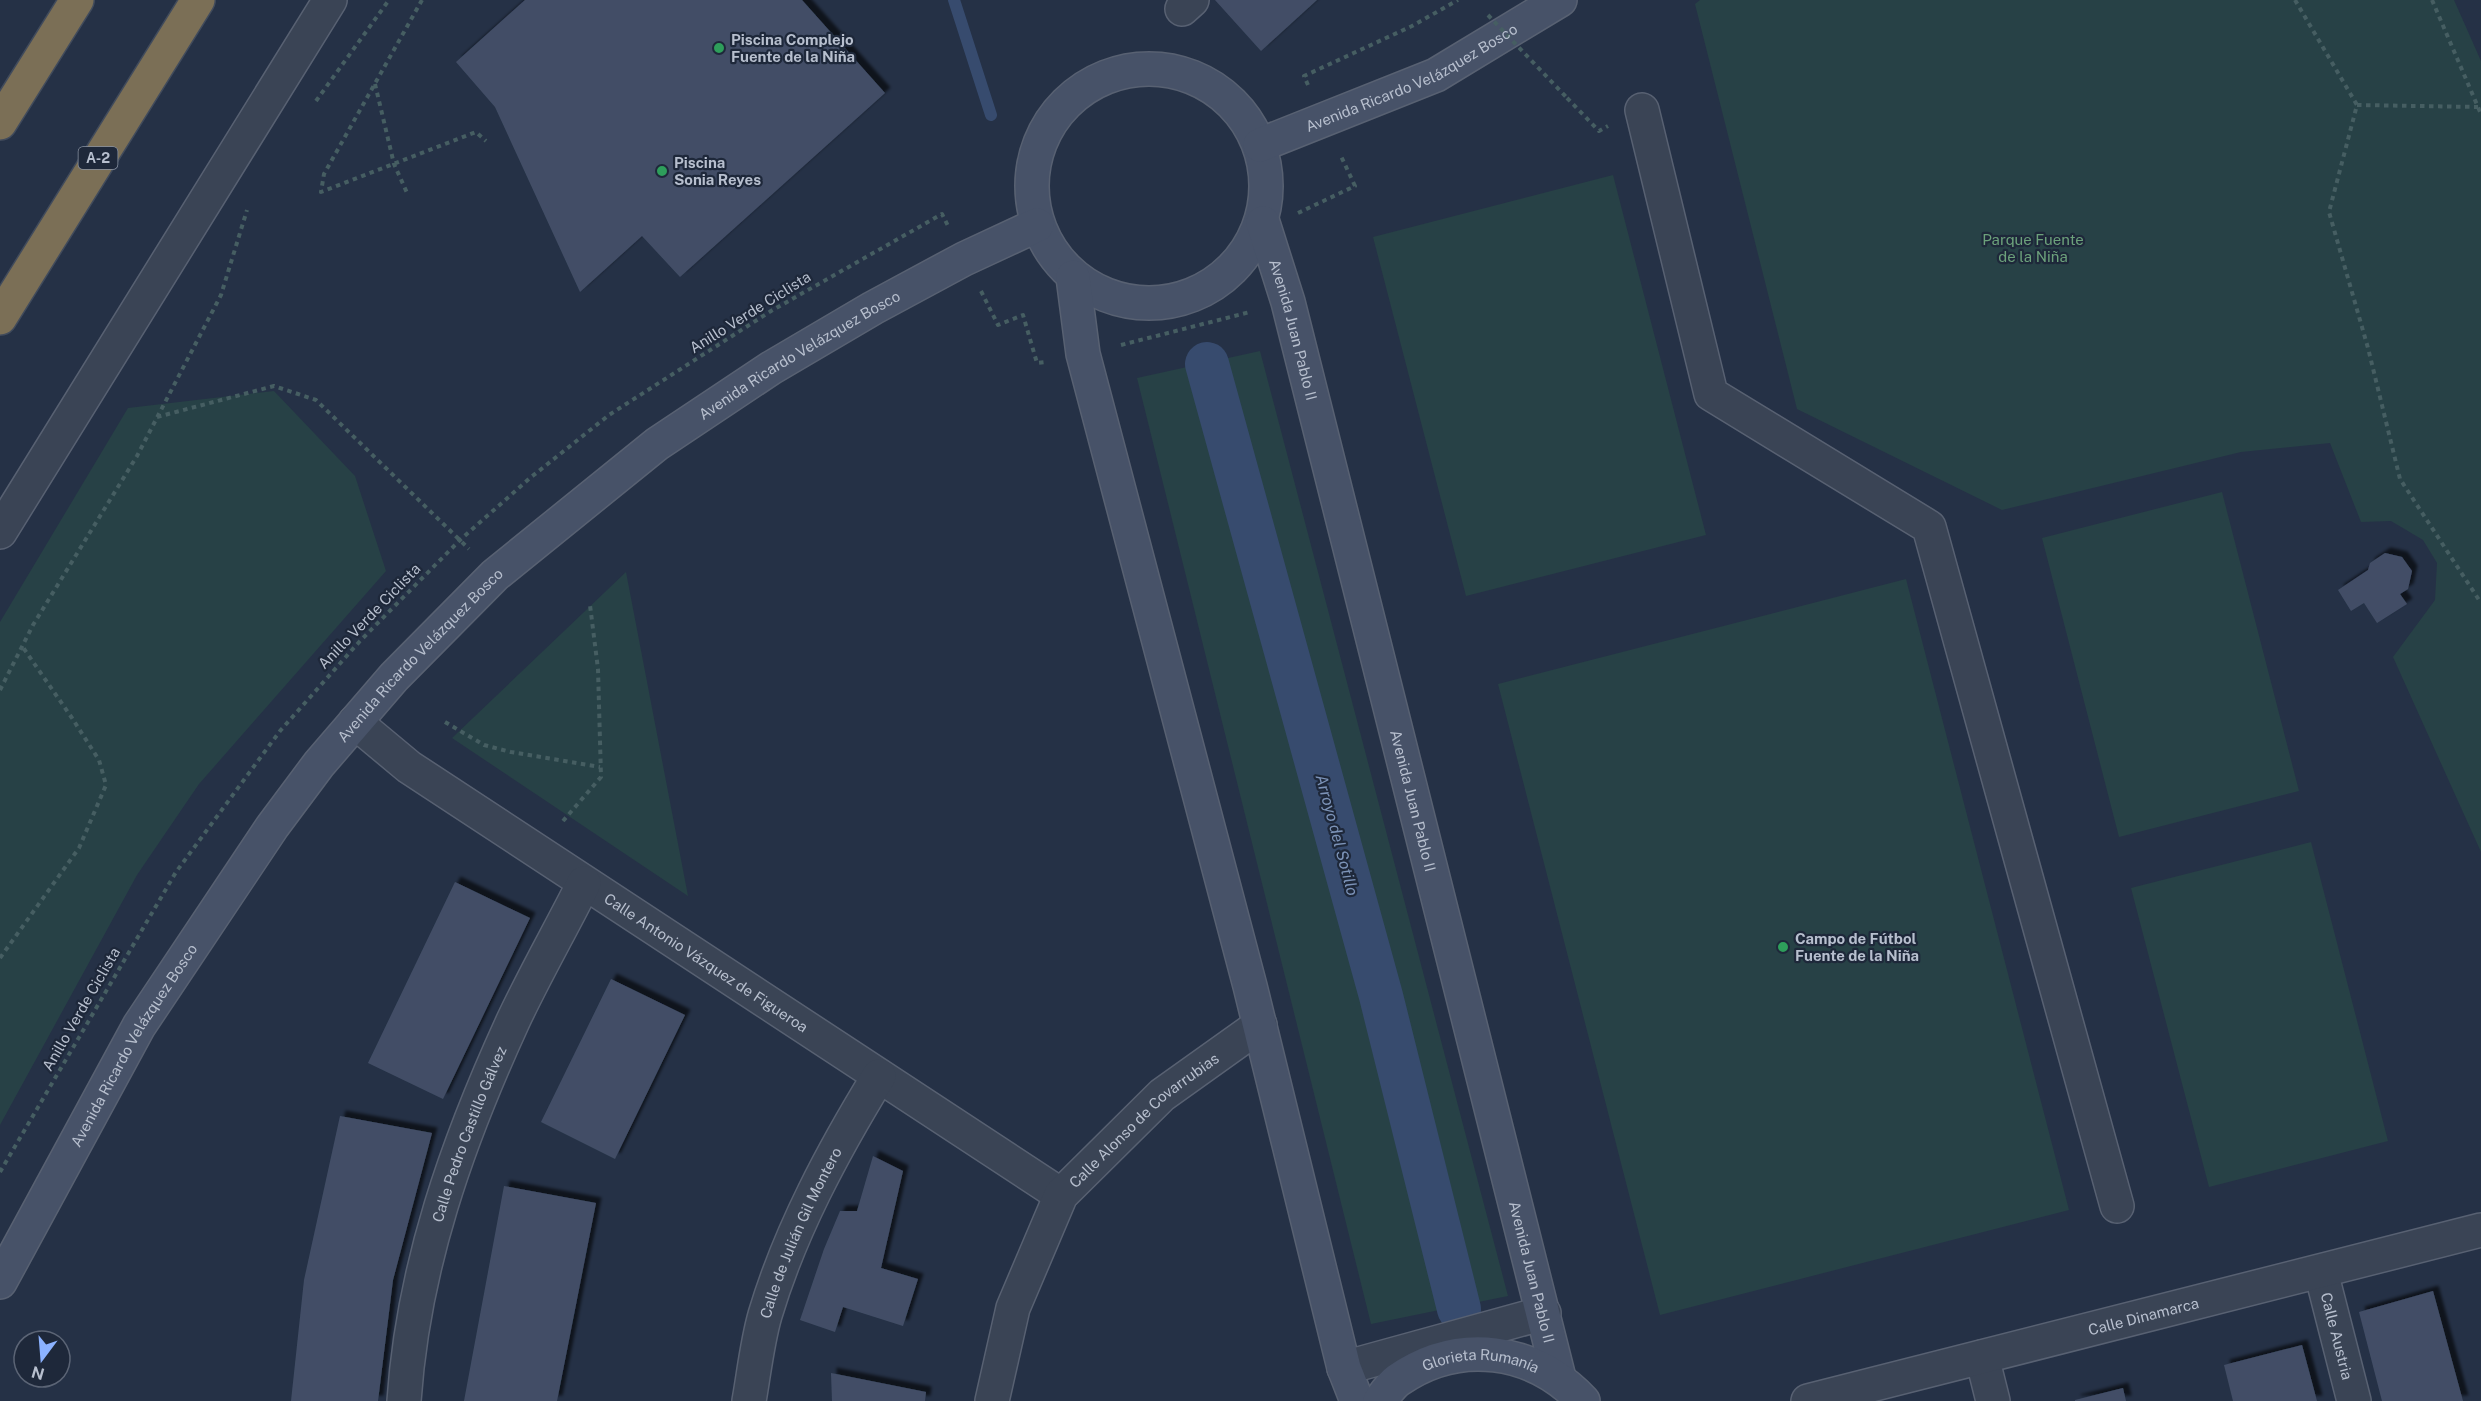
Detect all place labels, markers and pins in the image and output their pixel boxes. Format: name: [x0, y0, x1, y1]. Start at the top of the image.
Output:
place label: Piscina Complejo Fuente de la Niña: [731, 31, 855, 65]
marker: Piscina Complejo Fuente de la Niña: [712, 41, 726, 55]
place label: Piscina Sonia Reyes: [674, 154, 761, 188]
marker: Piscina Sonia Reyes: [655, 164, 669, 178]
place label: Campo de Fútbol Fuente de la Niña: [1795, 930, 1919, 964]
marker: Campo de Fútbol Fuente de la Niña: [1776, 940, 1790, 954]

